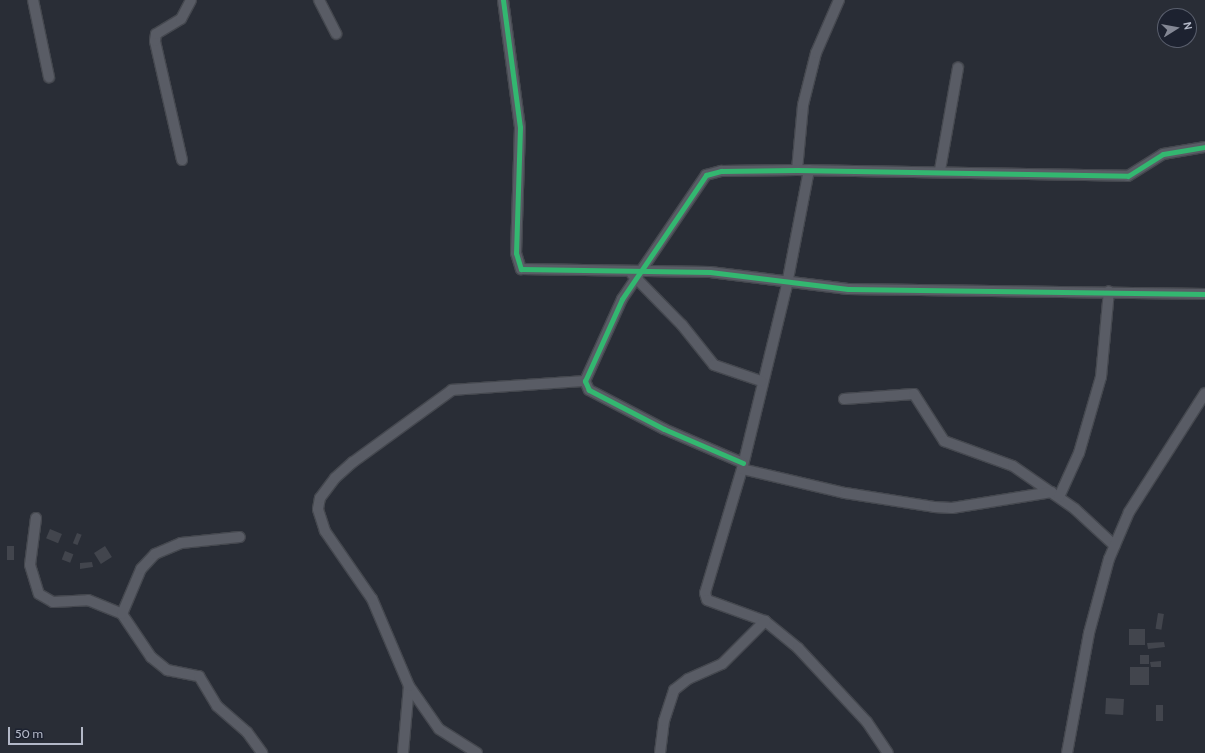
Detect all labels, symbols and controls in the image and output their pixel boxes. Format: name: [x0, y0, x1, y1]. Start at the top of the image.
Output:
north arrow: [1157, 8, 1197, 48]
text: N: [1180, 21, 1195, 31]
scale bar: [10, 719, 85, 745]
text: 50 m: [15, 726, 43, 741]

